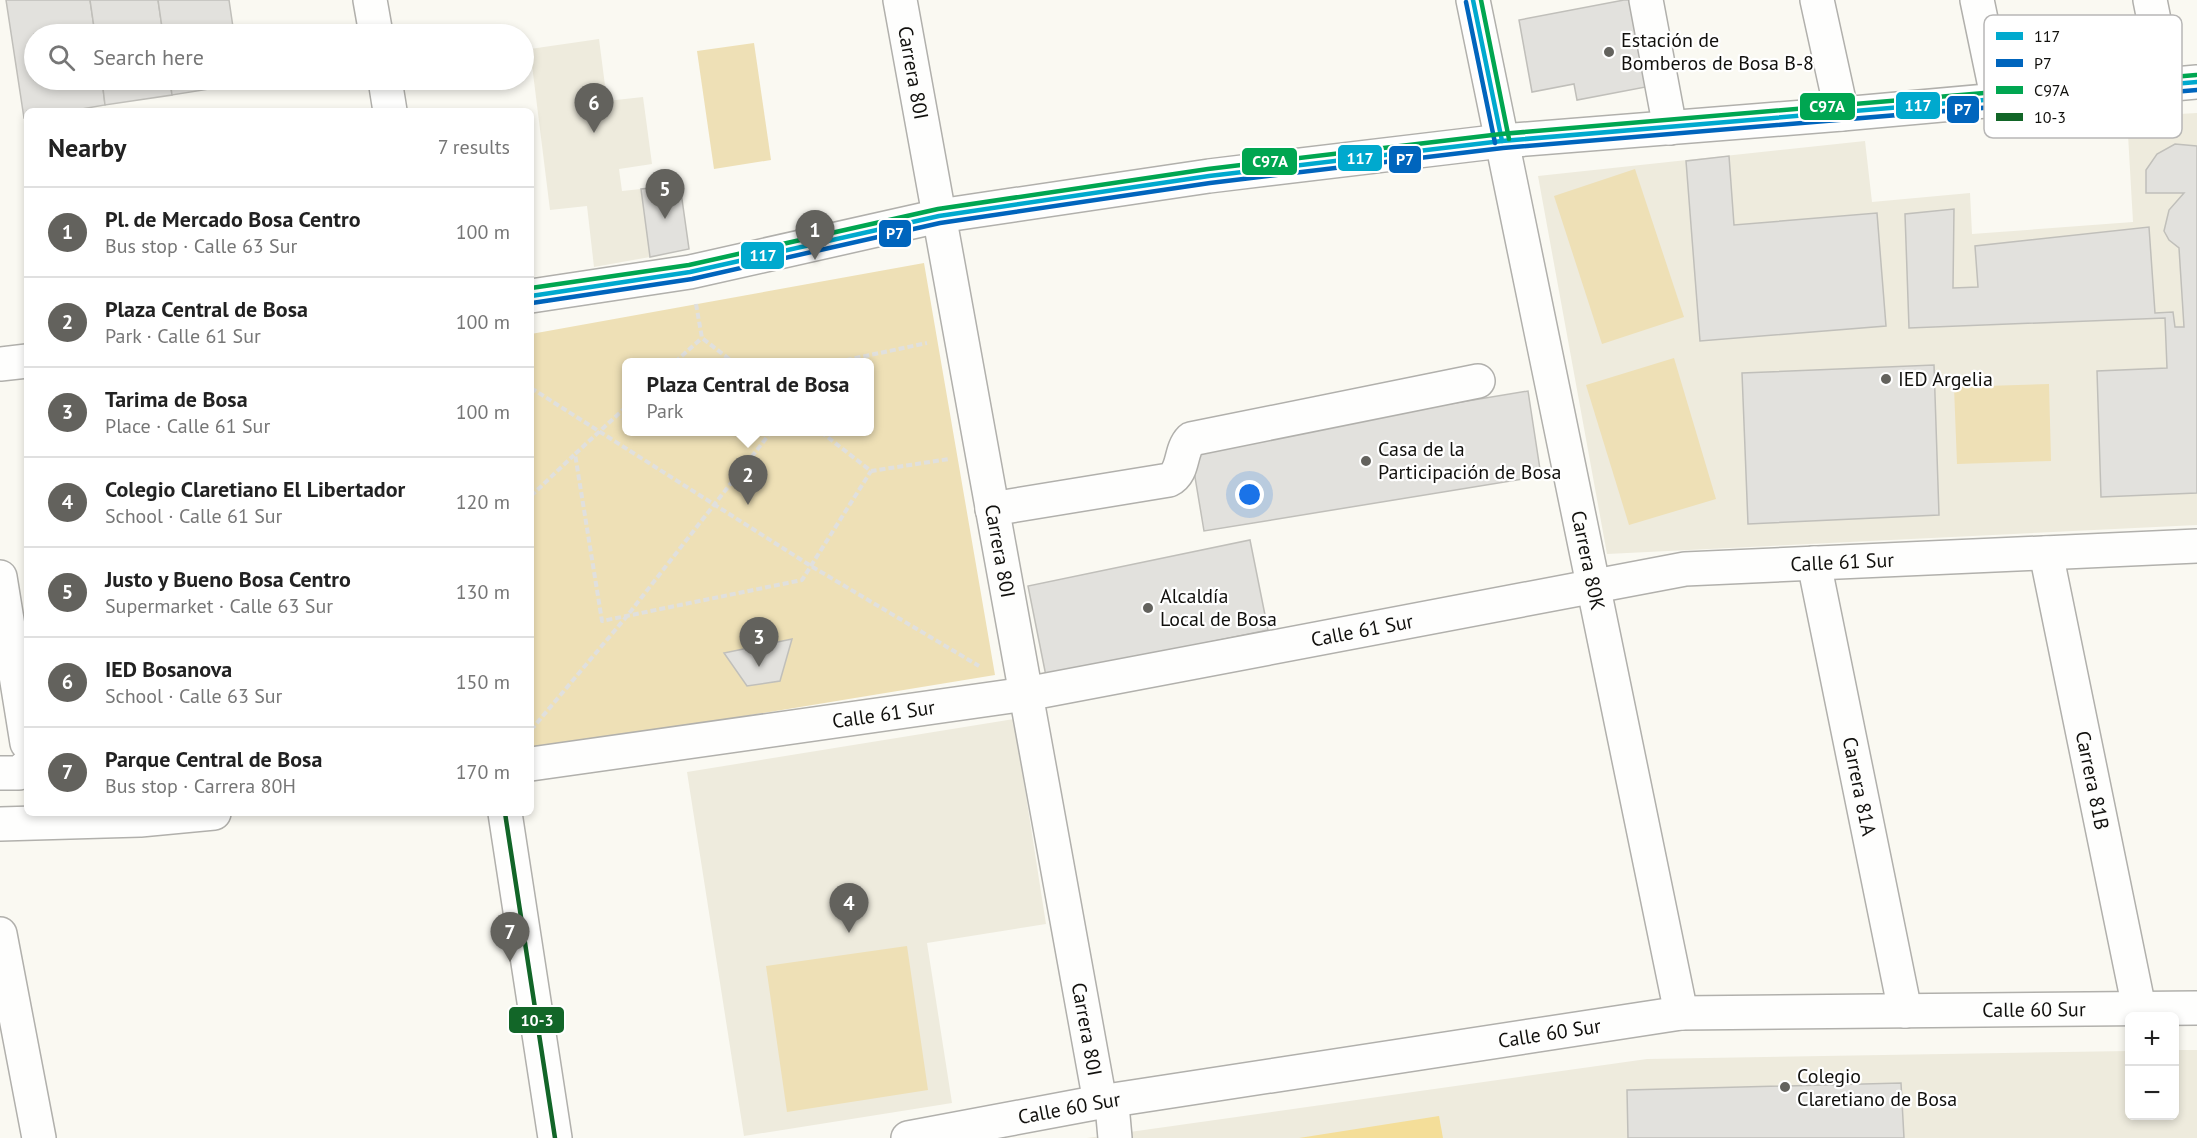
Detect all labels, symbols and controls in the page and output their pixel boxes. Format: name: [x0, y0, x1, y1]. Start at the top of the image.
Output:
legend: [1984, 15, 2182, 138]
search box: [24, 24, 534, 90]
street label: Carrera 80I: [892, 24, 934, 122]
text: 117: [2034, 26, 2060, 46]
place label: Estación de Bomberos de Bosa B-8: [1621, 27, 1814, 76]
icon: search: [45, 41, 78, 74]
text: Search here: [93, 43, 204, 71]
marker: Estación de Bomberos de Bosa B-8: [1602, 45, 1616, 59]
text: P7: [2034, 53, 2052, 73]
text: C97A: [2034, 80, 2070, 100]
pin: 6: [574, 84, 614, 133]
line badge: 117: [1895, 91, 1941, 120]
line badge: C97A: [1799, 92, 1856, 121]
text: 117: [1904, 95, 1932, 115]
line badge: P7: [1946, 95, 1980, 124]
text: C97A: [1809, 96, 1845, 116]
text: P7: [1954, 99, 1972, 119]
text: 10-3: [2034, 107, 2066, 127]
text: Nearby: [48, 131, 126, 164]
text: 7 results: [438, 134, 510, 160]
line badge: 117: [1337, 144, 1383, 172]
line badge: P7: [1388, 145, 1422, 174]
line badge: C97A: [1241, 147, 1298, 176]
text: 117: [1346, 148, 1374, 168]
text: P7: [1396, 149, 1414, 169]
text: C97A: [1252, 151, 1288, 171]
pin: 5: [646, 170, 684, 219]
text: Pl. de Mercado Bosa Centro: [105, 205, 360, 233]
pin: 1: [796, 210, 834, 260]
text: 1: [62, 219, 73, 245]
text: 100 m: [456, 219, 510, 245]
line badge: P7: [878, 219, 912, 248]
text: P7: [886, 223, 904, 243]
text: Bus stop · Calle 63 Sur: [105, 233, 297, 259]
line badge: 117: [740, 241, 785, 270]
text: 117: [749, 245, 777, 265]
text: Plaza Central de Bosa: [105, 295, 308, 323]
text: 2: [62, 309, 73, 335]
text: 100 m: [456, 309, 510, 335]
text: Park · Calle 61 Sur: [105, 323, 261, 349]
popup: [622, 358, 874, 436]
place label: IED Argelia: [1898, 366, 1993, 392]
text: Plaza Central de Bosa: [647, 370, 849, 398]
marker: IED Argelia: [1879, 372, 1893, 386]
text: Tarima de Bosa: [105, 385, 248, 413]
text: Park: [647, 398, 683, 424]
text: 3: [62, 399, 73, 425]
text: 100 m: [456, 399, 510, 425]
text: Place · Calle 61 Sur: [105, 413, 270, 439]
place label: Casa de la Participación de Bosa: [1378, 436, 1561, 485]
marker: Casa de la Participación de Bosa: [1359, 454, 1373, 468]
pin: 2: [728, 456, 768, 505]
text: Colegio Claretiano El Libertador: [105, 475, 405, 503]
your location: [1235, 480, 1264, 509]
text: 4: [62, 489, 73, 515]
text: 120 m: [456, 489, 510, 515]
street label: Carrera 80I: [979, 502, 1021, 600]
text: School · Calle 61 Sur: [105, 503, 282, 529]
street label: Carrera 80K: [1565, 508, 1611, 612]
street label: Calle 61 Sur: [1790, 547, 1895, 577]
text: Justo y Bueno Bosa Centro: [105, 565, 351, 593]
text: 5: [62, 579, 73, 605]
text: 130 m: [456, 579, 510, 605]
place label: Alcaldía Local de Bosa: [1160, 583, 1277, 632]
text: Supermarket · Calle 63 Sur: [105, 593, 333, 619]
marker: Alcaldía Local de Bosa: [1141, 601, 1155, 615]
street label: Calle 61 Sur: [1309, 608, 1416, 653]
pin: 3: [740, 618, 778, 667]
text: IED Bosanova: [105, 655, 232, 683]
text: 6: [62, 669, 73, 695]
text: 150 m: [456, 669, 510, 695]
text: School · Calle 63 Sur: [105, 683, 282, 709]
street label: Calle 61 Sur: [830, 694, 937, 734]
street label: Carrera 81B: [2070, 729, 2115, 832]
street label: Carrera 81A: [1837, 735, 1882, 839]
text: Parque Central de Bosa: [105, 745, 322, 773]
text: 7: [62, 759, 73, 785]
text: 170 m: [456, 759, 510, 785]
text: Bus stop · Carrera 80H: [105, 773, 296, 799]
pin: 4: [830, 884, 868, 933]
pin: 7: [490, 912, 530, 962]
street label: Carrera 80I: [1066, 980, 1108, 1078]
street label: Calle 60 Sur: [1982, 996, 2086, 1023]
line badge: 10-3: [508, 1006, 565, 1034]
text: 10-3: [521, 1010, 553, 1030]
street label: Calle 60 Sur: [1496, 1012, 1603, 1054]
map controls: [2125, 1012, 2179, 1120]
button: +: [2125, 1012, 2179, 1066]
place label: Colegio Claretiano de Bosa: [1797, 1063, 1957, 1112]
button: −: [2125, 1066, 2179, 1120]
marker: Colegio Claretiano de Bosa: [1778, 1080, 1792, 1094]
street label: Calle 60 Sur: [1016, 1086, 1122, 1130]

